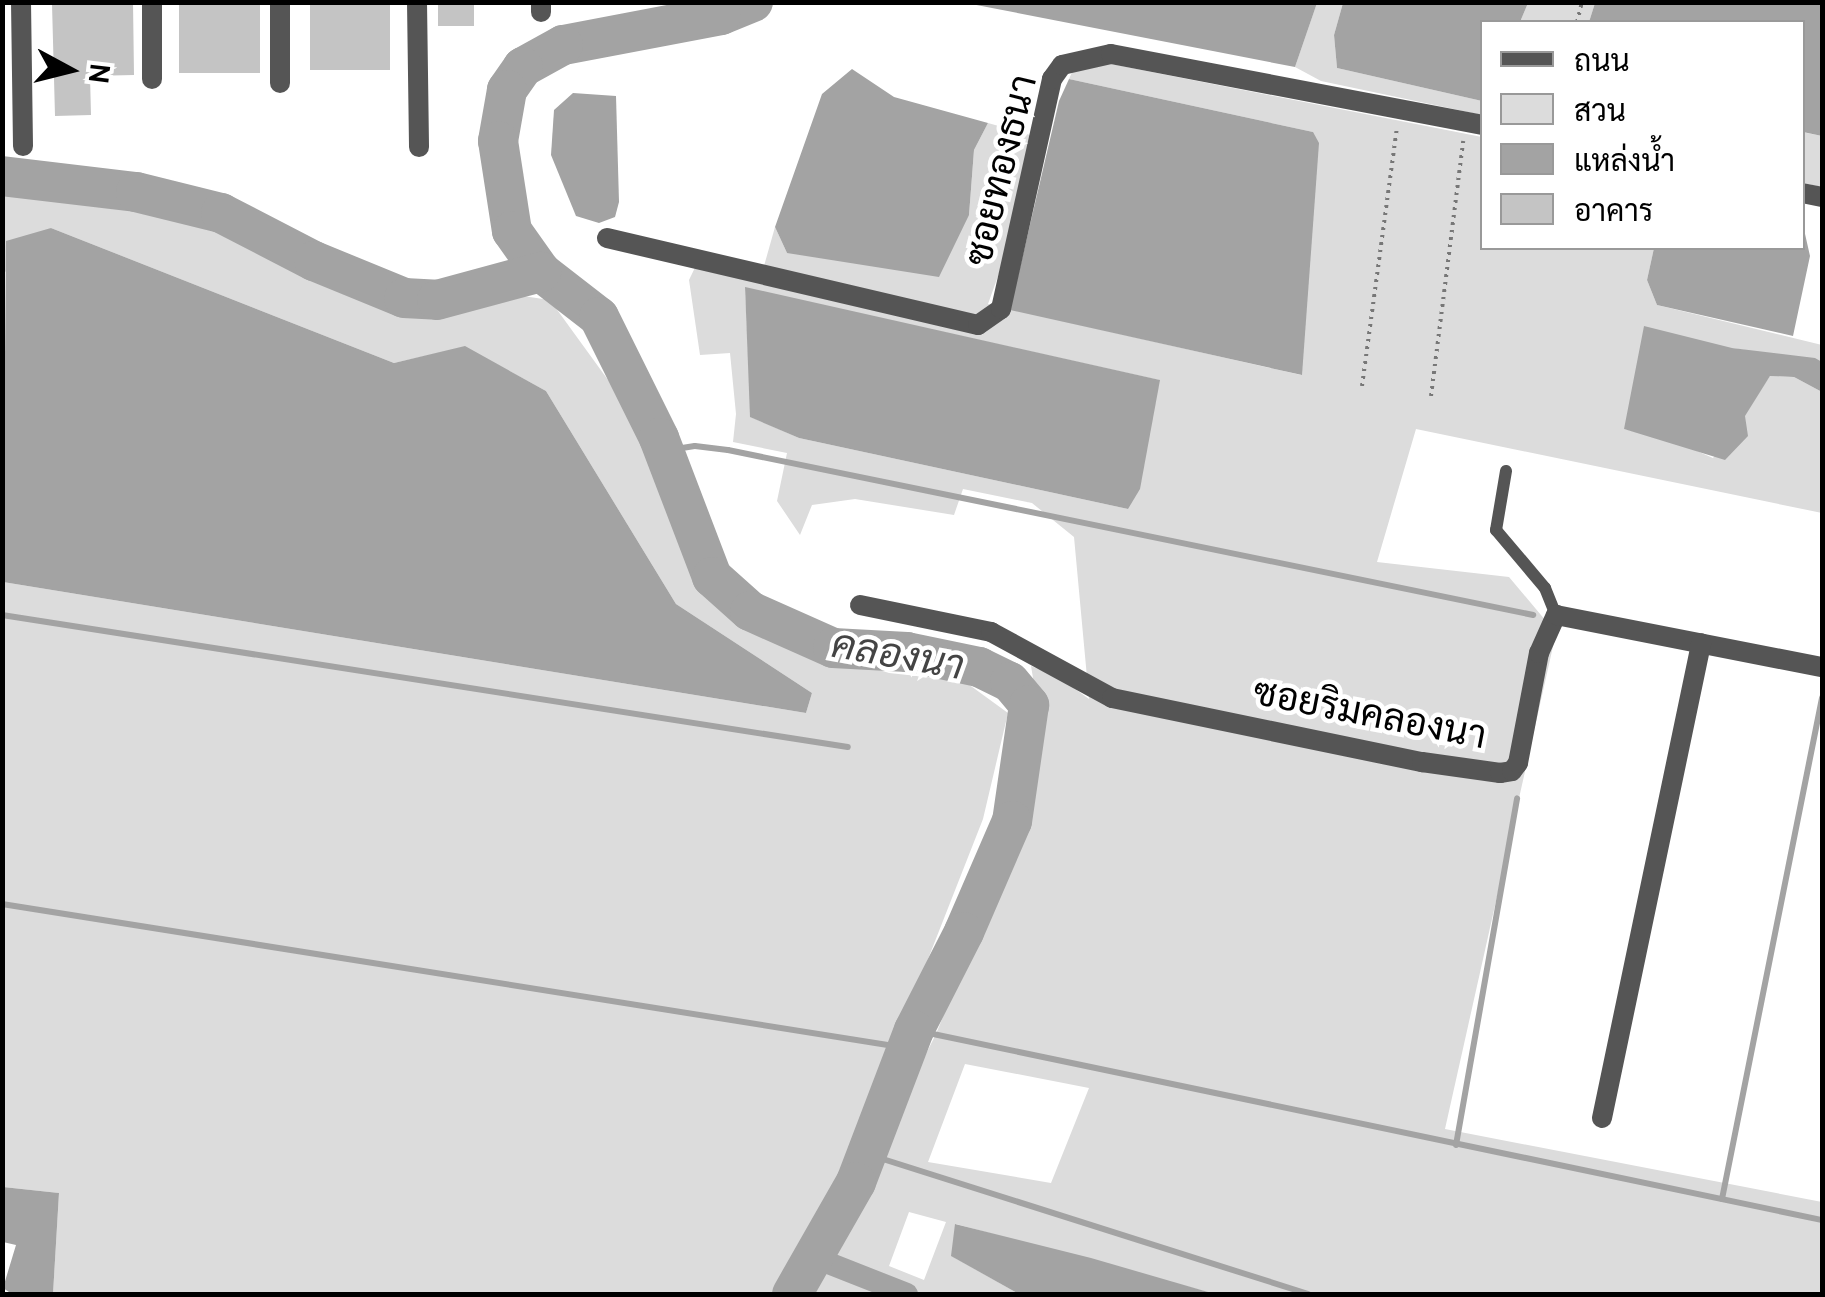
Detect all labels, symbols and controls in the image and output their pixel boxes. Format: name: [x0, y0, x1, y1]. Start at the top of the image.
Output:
north arrow: [20, 20, 120, 120]
legend: [1480, 20, 1805, 250]
text: ถนน: [1574, 42, 1630, 79]
text: N: [82, 62, 118, 86]
street label: ซอยทองธนา: [954, 70, 1046, 270]
text: สวน: [1574, 92, 1626, 129]
text: แหล่งน้ำ: [1574, 142, 1675, 179]
text: อาคาร: [1574, 192, 1653, 229]
water label: คลองนา: [828, 619, 968, 689]
street label: ซอยริมคลองนา: [1250, 668, 1490, 758]

